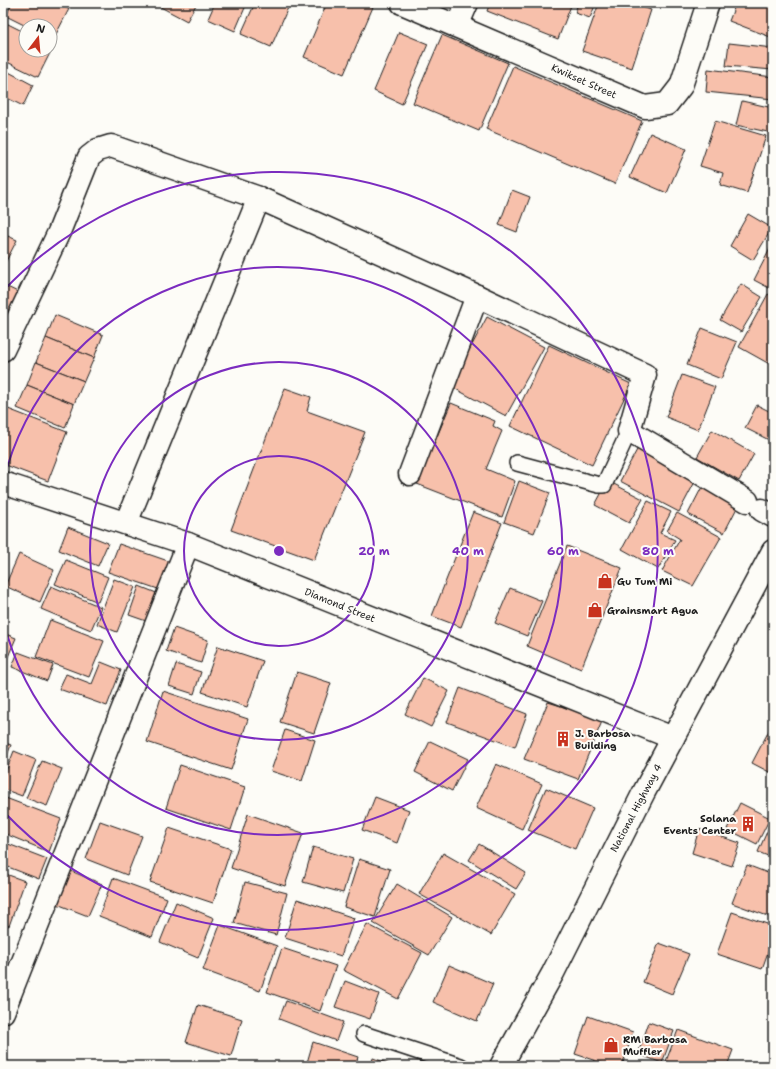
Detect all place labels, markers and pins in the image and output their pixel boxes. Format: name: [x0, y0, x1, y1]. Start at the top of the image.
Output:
centre of rings: [272, 544, 286, 558]
shop icon: Gu Tum Mi: [596, 572, 614, 590]
place label: Gu Tum Mi: [617, 575, 672, 588]
shop icon: Grainsmart Agua: [586, 601, 604, 619]
place label: Grainsmart Agua: [607, 604, 698, 617]
place label: J. Barbosa Building: [575, 727, 631, 752]
building icon: J. Barbosa Building: [554, 730, 572, 748]
place label: Solana Events Center: [663, 812, 737, 837]
building icon: Solana Events Center: [739, 815, 757, 833]
place label: RM Barbosa Muffler: [623, 1033, 687, 1058]
shop icon: RM Barbosa Muffler: [602, 1036, 620, 1054]

